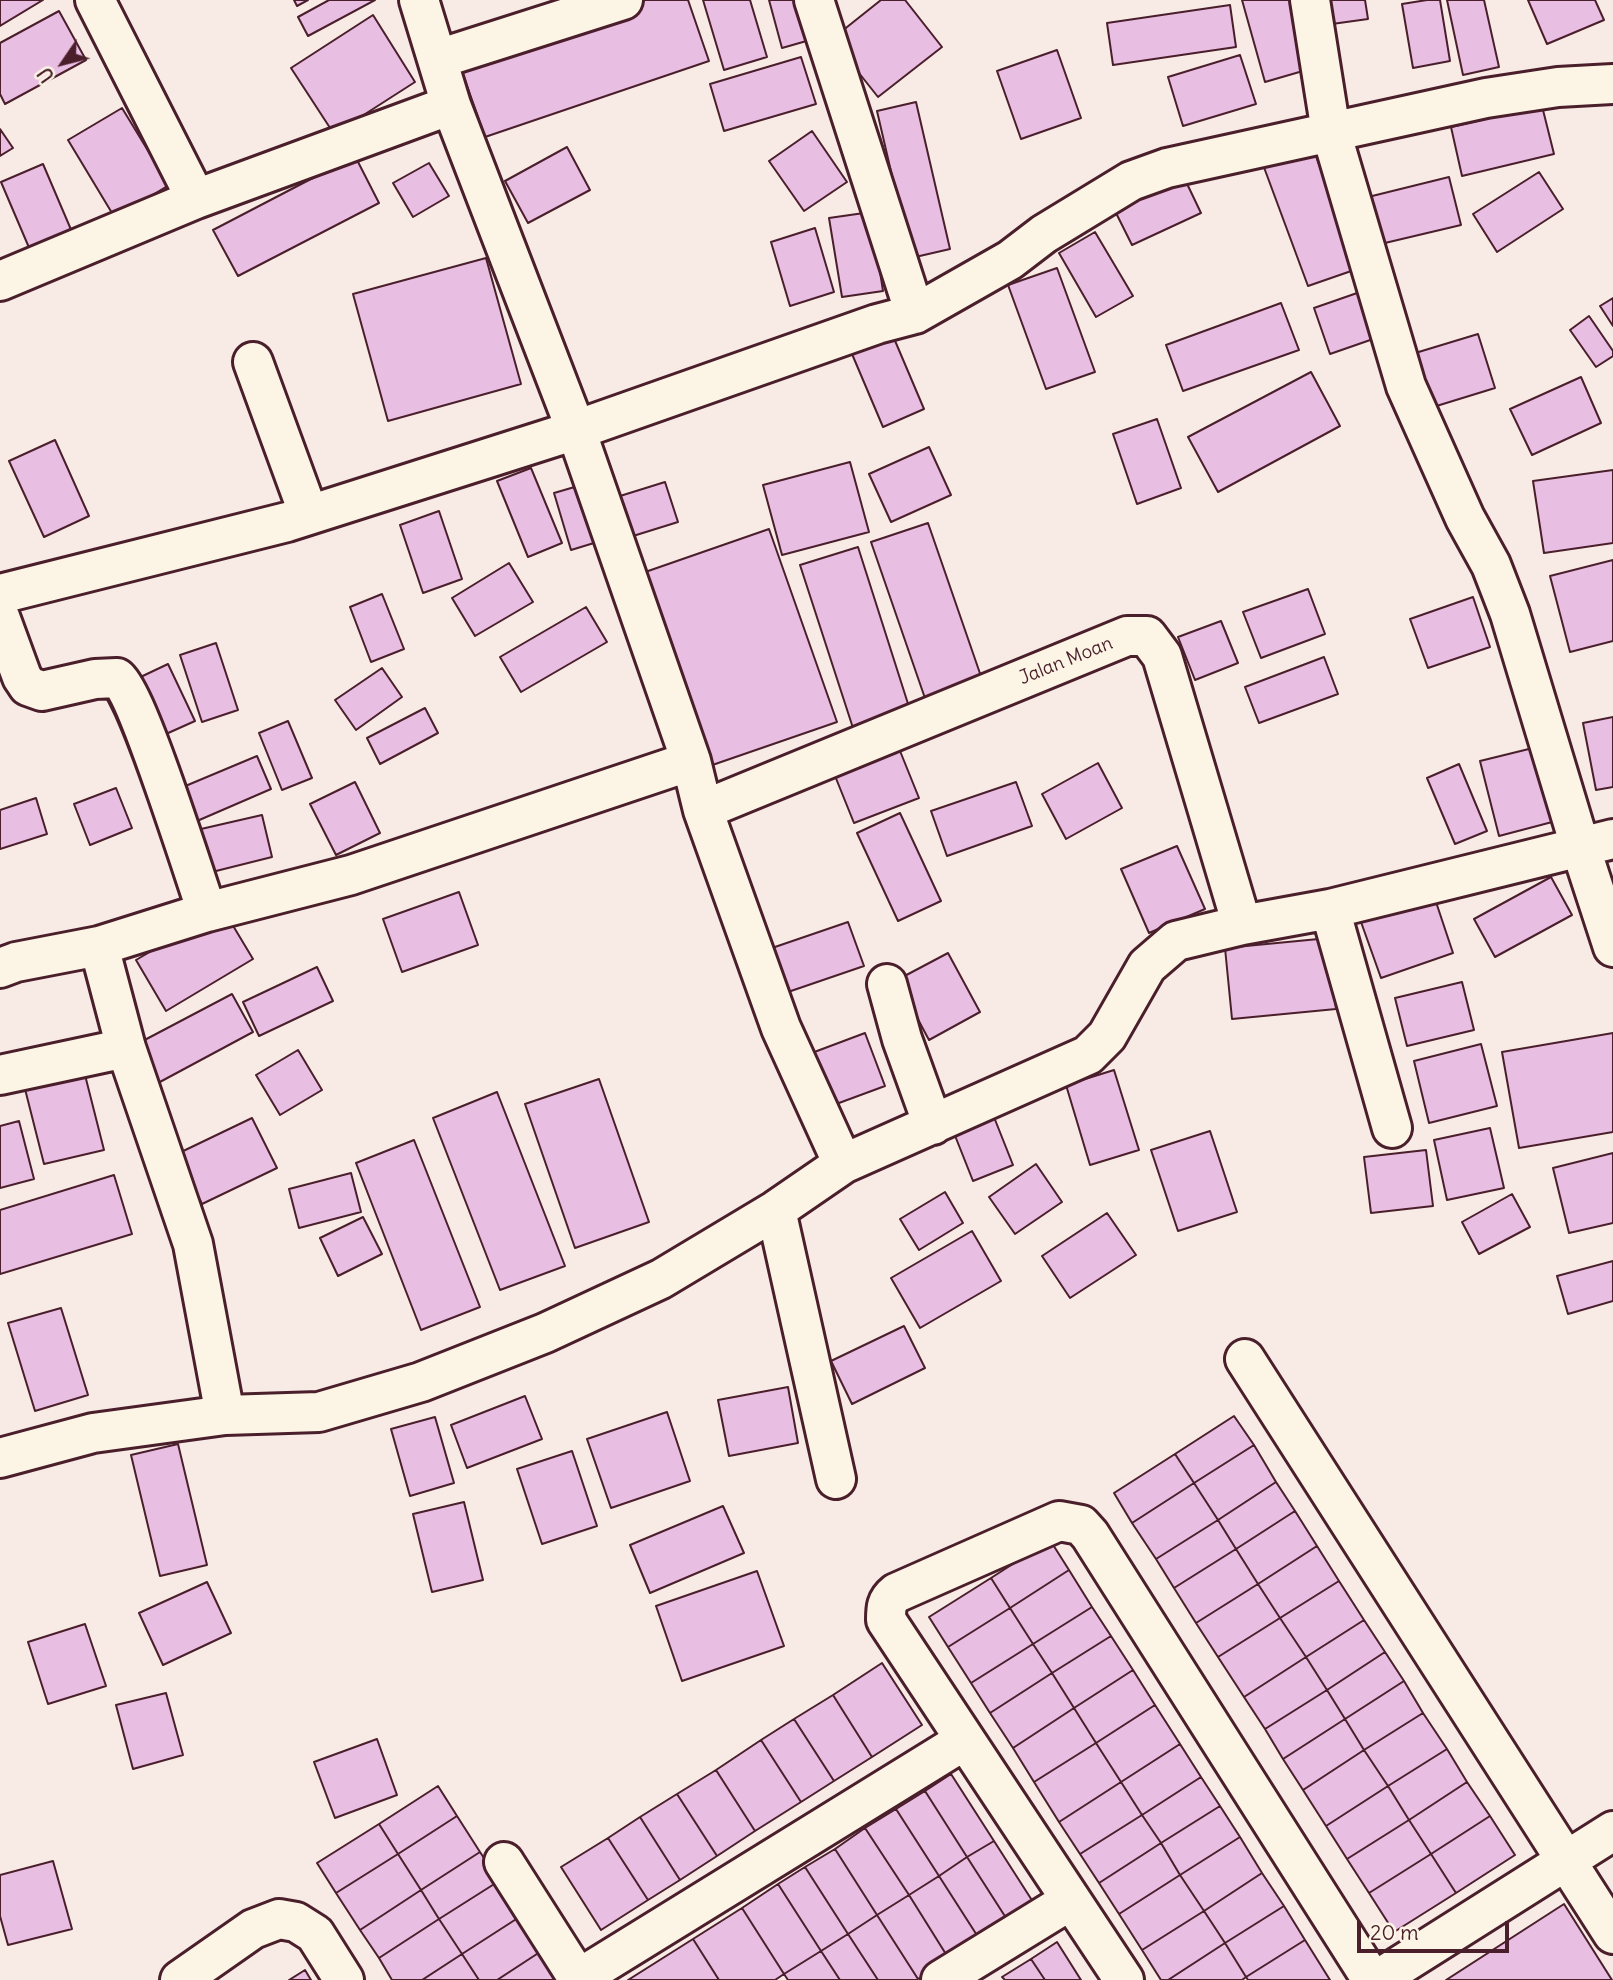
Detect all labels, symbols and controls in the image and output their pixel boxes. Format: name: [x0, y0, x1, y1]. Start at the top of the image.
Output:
north arrow: [28, 28, 98, 98]
text: U: [32, 63, 59, 87]
street label: Jalan Moan: [1016, 632, 1116, 690]
scale bar: [1361, 1906, 1513, 1950]
text: 20 m: [1370, 1919, 1419, 1946]

